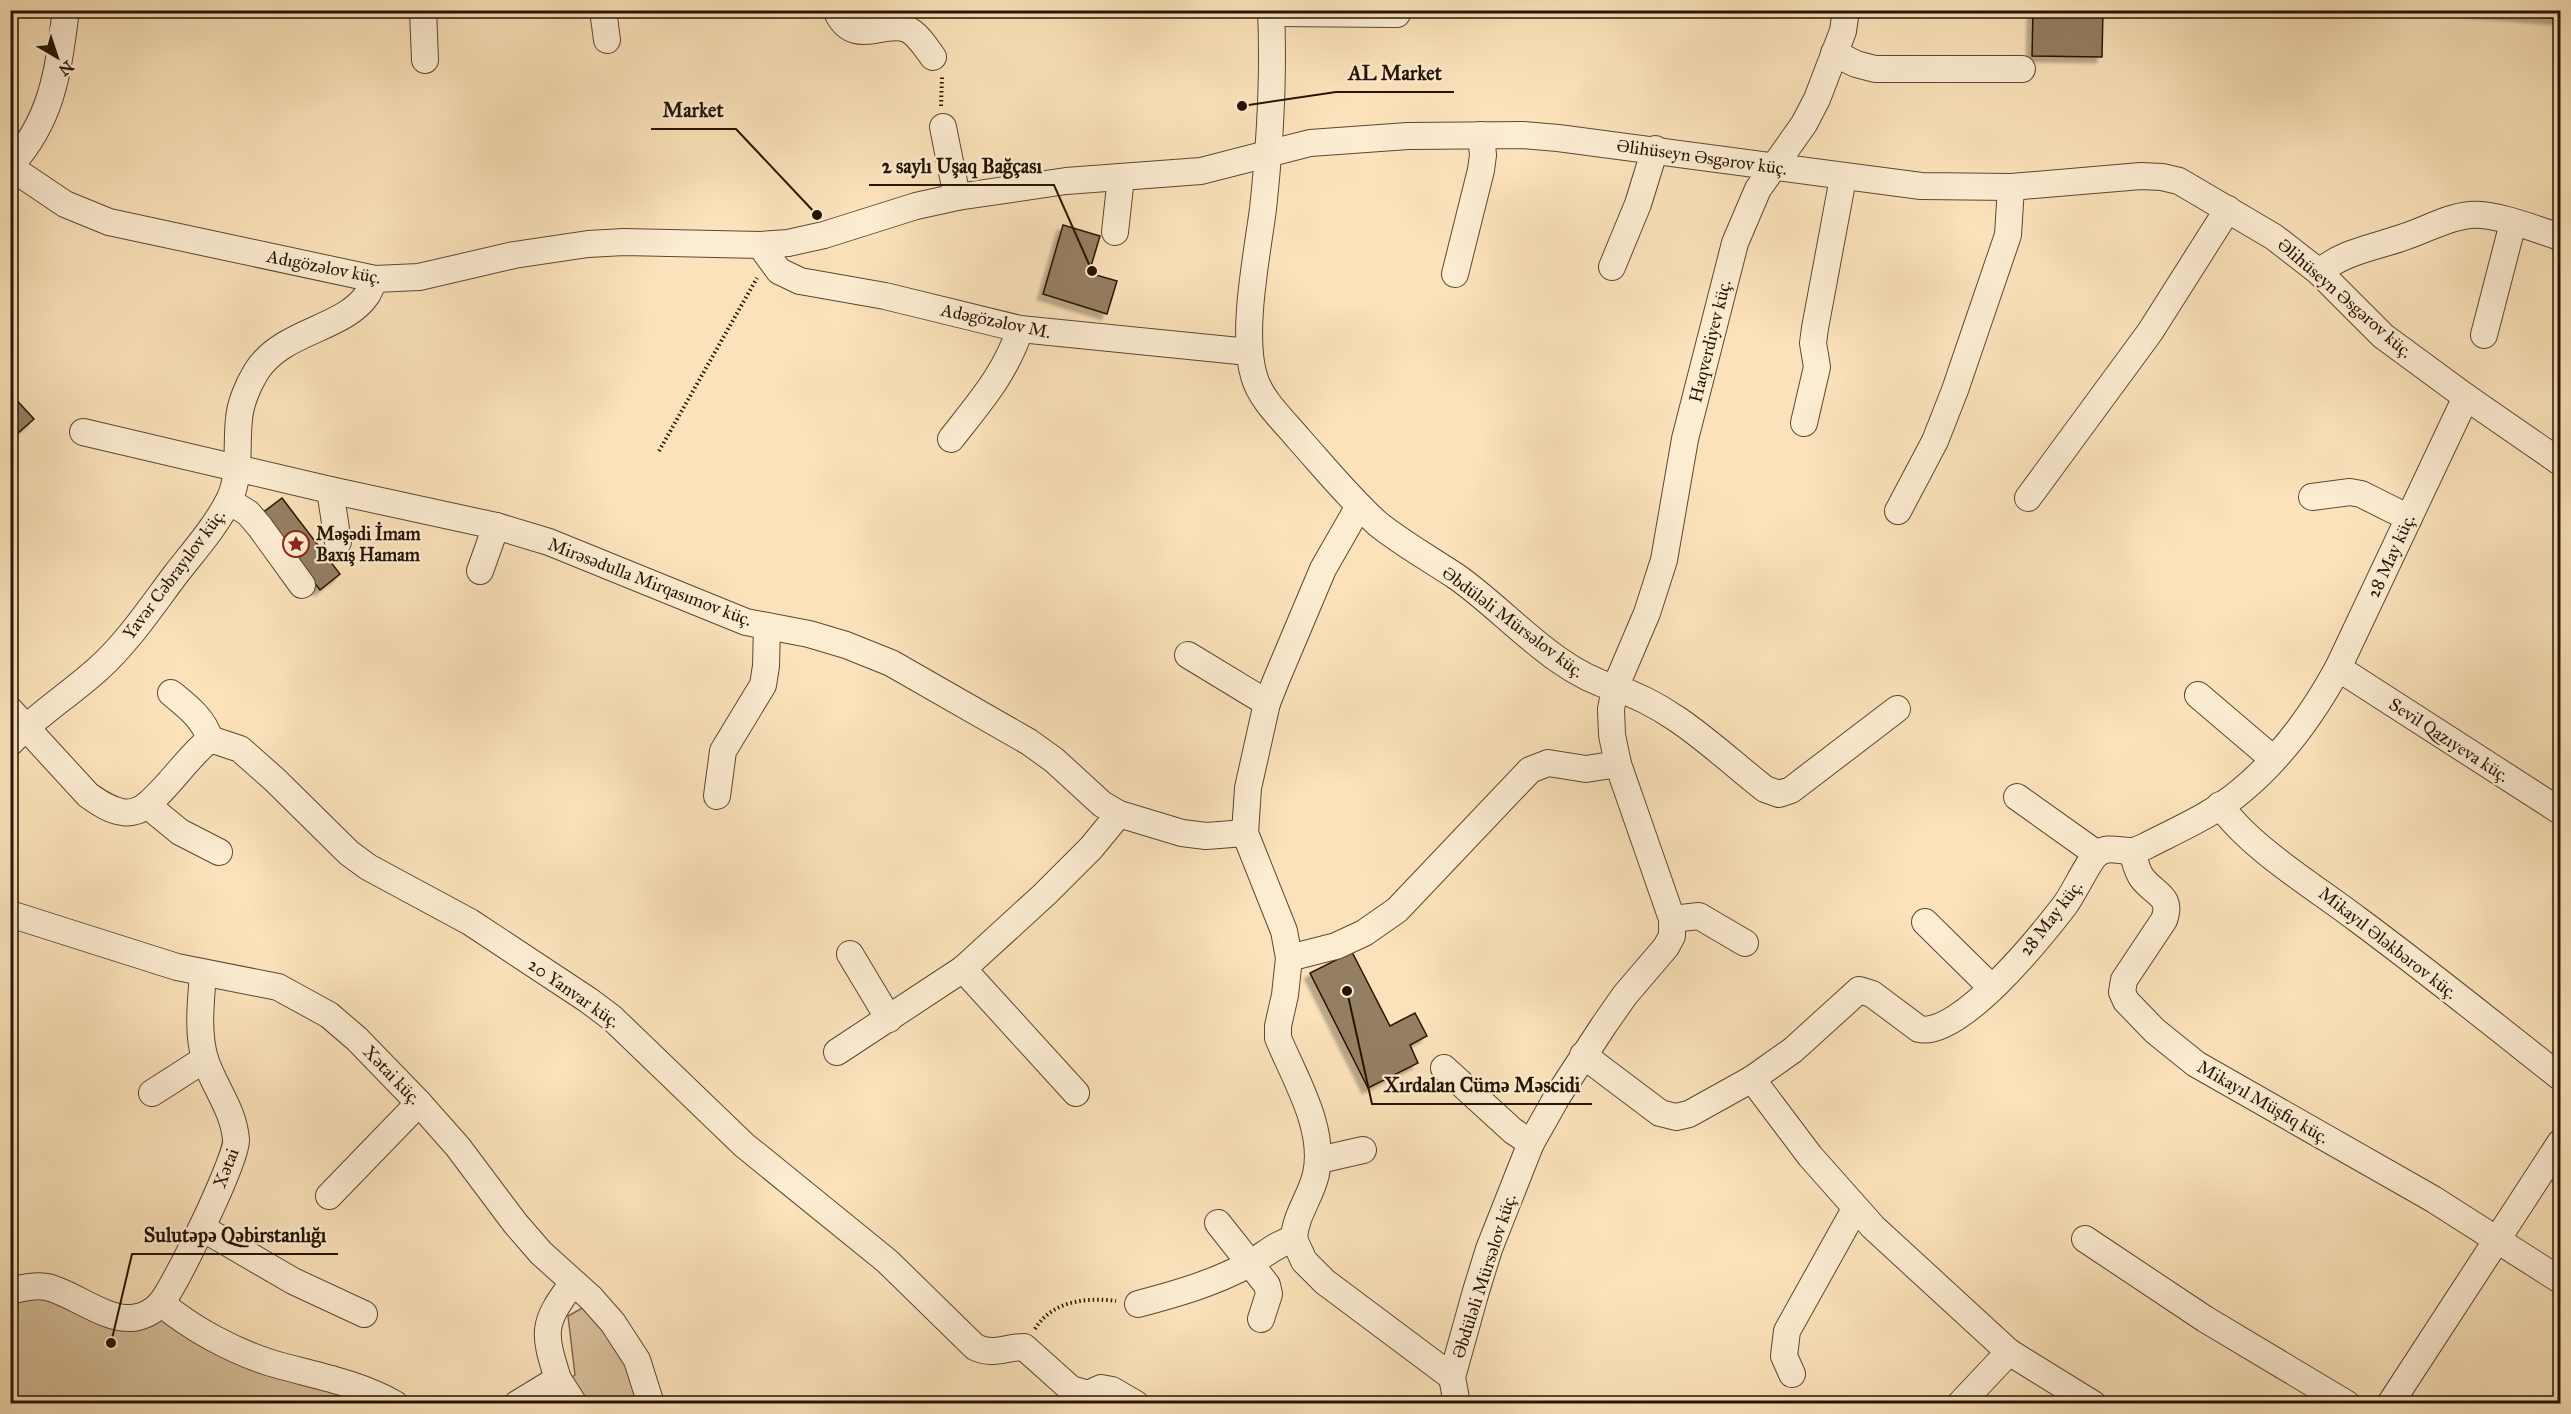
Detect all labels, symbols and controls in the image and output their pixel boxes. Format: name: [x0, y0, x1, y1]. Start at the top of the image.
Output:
north arrow: [27, 27, 87, 87]
callout: AL Market: [1336, 54, 1454, 92]
text: N: [55, 57, 77, 80]
text: AL Market: [1346, 61, 1443, 85]
callout: Market: [651, 91, 736, 129]
text: Market: [663, 98, 724, 122]
street label: Əlihüseyn Əsgərov küç.: [1615, 134, 1789, 181]
callout: 2 saylı Uşaq Bağçası: [869, 147, 1054, 185]
text: 2 saylı Uşaq Bağçası: [882, 154, 1043, 179]
street label: Əlihüseyn Əsgərov küç.: [2272, 233, 2417, 363]
street label: Adıgözəlov küç.: [264, 245, 383, 290]
street label: Haqverdiyev küç.: [1684, 277, 1737, 405]
street label: Adəgözəlov M.: [938, 298, 1053, 344]
street label: Yavər Cəbrayılov küç.: [118, 505, 230, 643]
street label: 28 May küç.: [2362, 511, 2420, 601]
place label: Məşədi İmam Baxış Hamam: [316, 521, 421, 567]
place icon: Məşədi İmam Baxış Hamam: [281, 529, 311, 559]
street label: Mirəsədulla Mirqasımov küç.: [545, 533, 755, 632]
street label: Əbdüləli Mürsəlov küç.: [1438, 561, 1588, 683]
street label: Sevil Qazıyeva küç.: [2385, 693, 2513, 787]
street label: 28 May küç.: [2015, 876, 2087, 960]
street label: Mikayıl Ələkbərov küç.: [2314, 882, 2462, 1004]
street label: 20 Yanvar küç.: [524, 953, 624, 1033]
street label: Xətai küç.: [358, 1041, 426, 1109]
street label: Mikayıl Müşfiq küç.: [2193, 1055, 2333, 1149]
callout: Xırdalan Cümə Məscidi: [1372, 1066, 1592, 1104]
text: Xırdalan Cümə Məscidi: [1383, 1073, 1581, 1097]
street label: Xətai: [208, 1145, 244, 1191]
street label: Əbdüləli Mürsəlov küç.: [1447, 1191, 1521, 1361]
callout: Sulutəpə Qəbirstanlığı: [132, 1216, 338, 1254]
text: Sulutəpə Qəbirstanlığı: [144, 1223, 327, 1248]

